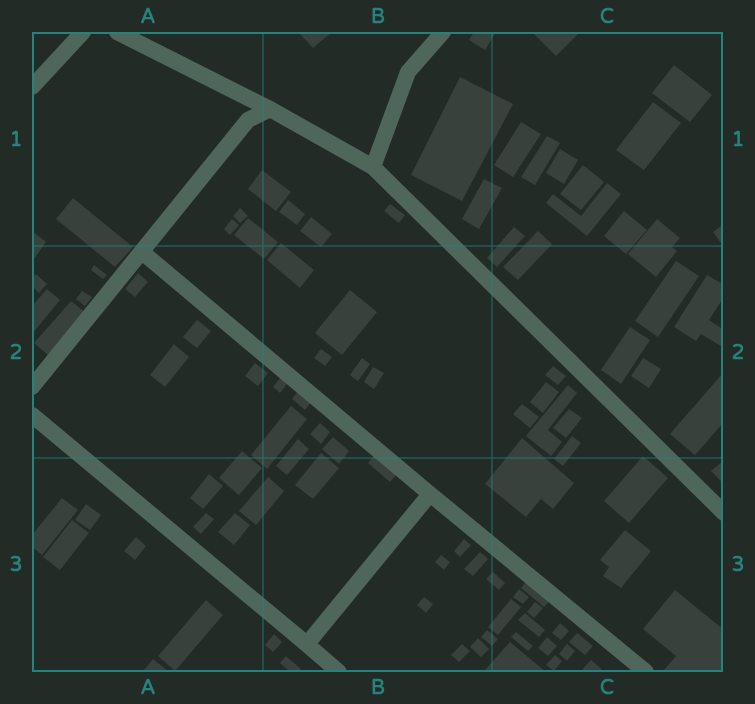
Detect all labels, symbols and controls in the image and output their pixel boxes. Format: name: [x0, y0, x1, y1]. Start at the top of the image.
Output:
text: A: [141, 5, 156, 29]
text: B: [371, 5, 385, 29]
text: C: [600, 5, 614, 29]
text: 1: [10, 128, 22, 152]
text: 1: [732, 128, 744, 152]
text: 2: [10, 341, 22, 365]
text: 2: [732, 341, 744, 365]
text: 3: [10, 553, 22, 577]
text: 3: [732, 553, 744, 577]
text: A: [141, 676, 156, 700]
text: B: [371, 676, 385, 700]
text: C: [600, 676, 614, 700]

